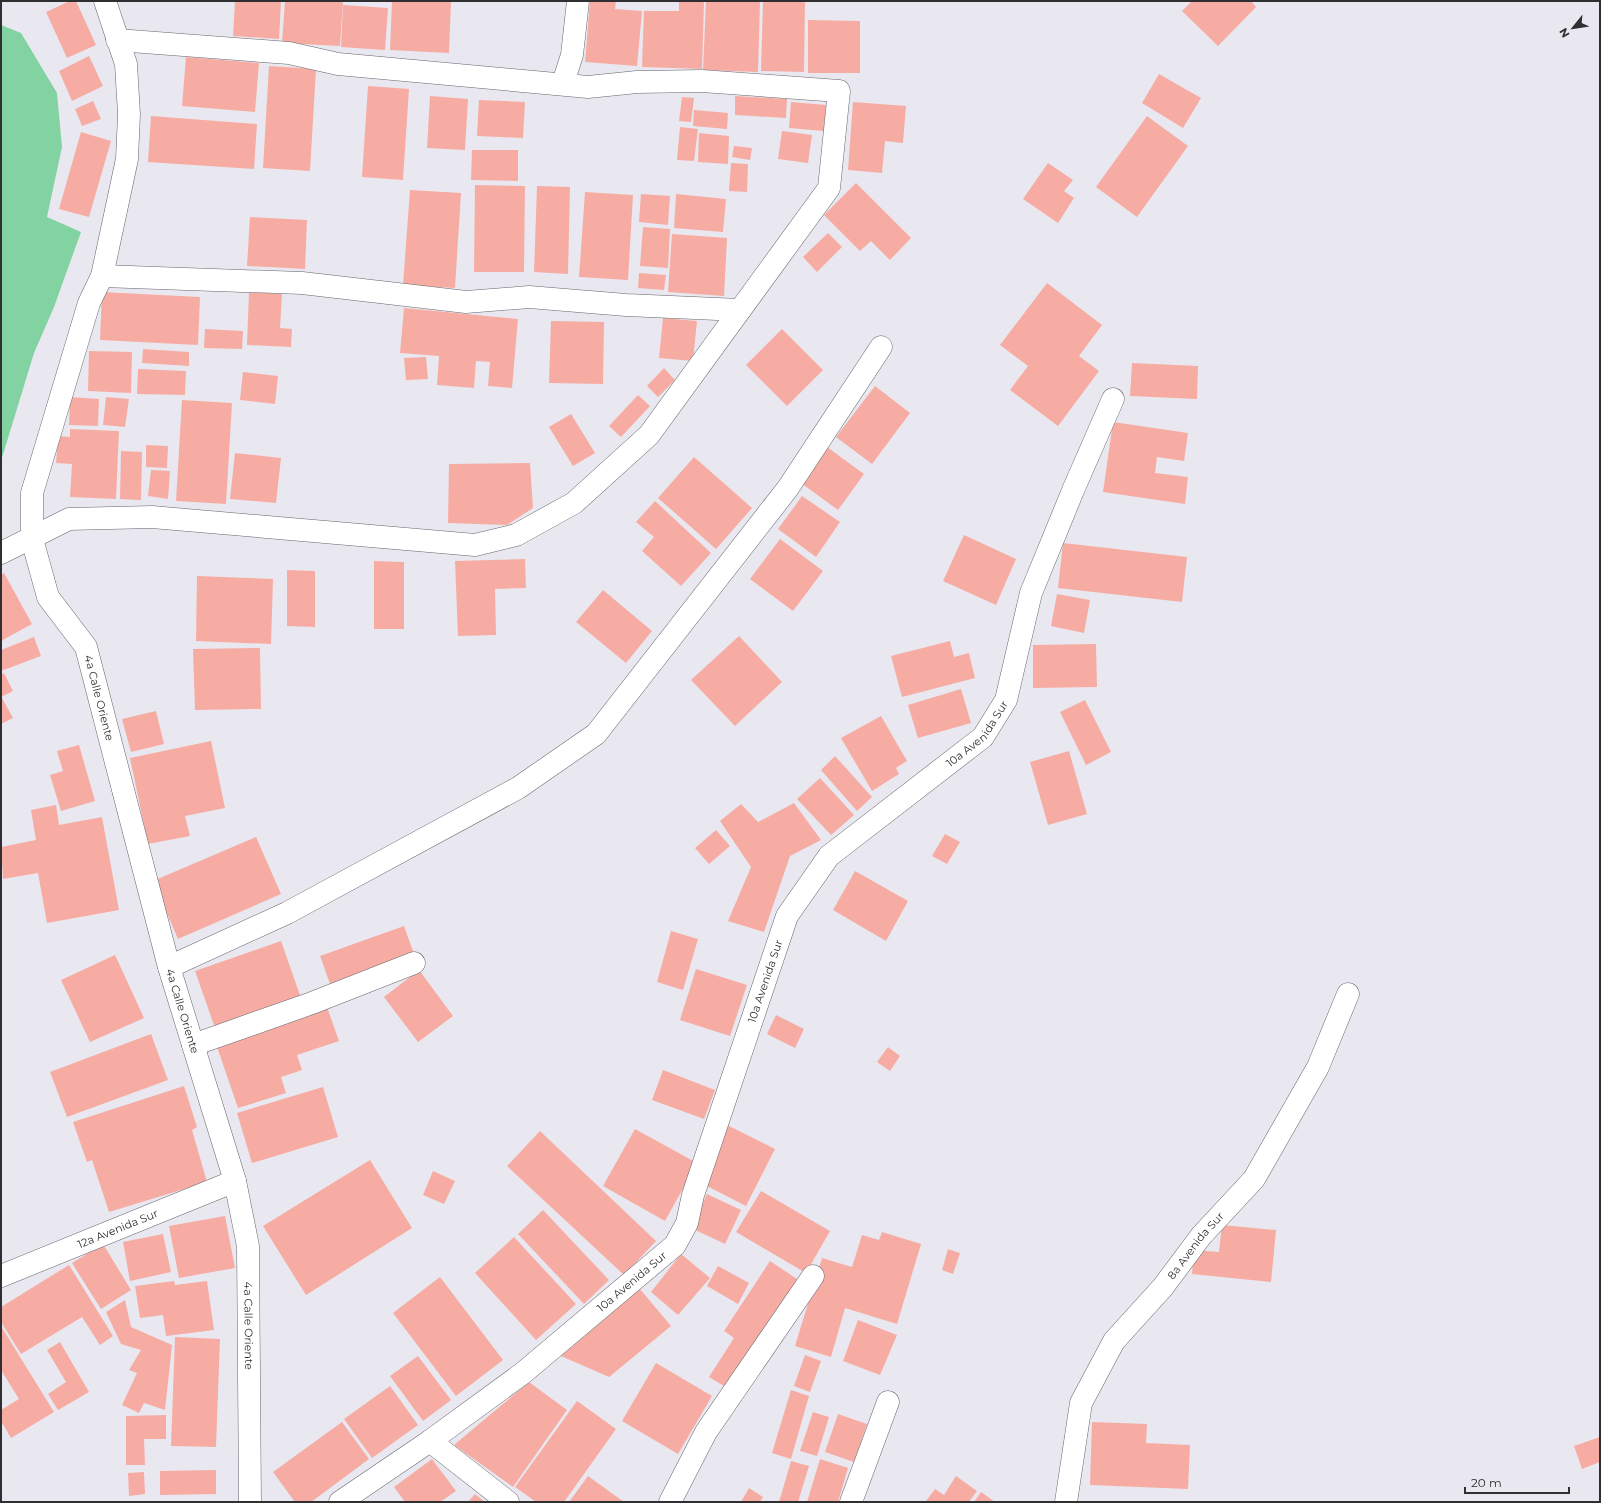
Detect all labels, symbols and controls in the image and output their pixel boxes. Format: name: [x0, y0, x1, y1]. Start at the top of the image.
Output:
north arrow: [1553, 8, 1593, 48]
text: N: [1556, 26, 1573, 40]
street label: 4a Calle Oriente: [81, 653, 117, 743]
street label: 10a Avenida Sur: [943, 698, 1011, 770]
street label: 10a Avenida Sur: [745, 938, 786, 1024]
street label: 4a Calle Oriente: [163, 967, 202, 1055]
street label: 12a Avenida Sur: [75, 1206, 160, 1251]
street label: 8a Avenida Sur: [1164, 1209, 1227, 1282]
street label: 10a Avenida Sur: [594, 1248, 669, 1315]
street label: 4a Calle Oriente: [241, 1282, 256, 1370]
scale bar: [1465, 1469, 1569, 1495]
text: 20 m: [1471, 1475, 1502, 1490]

